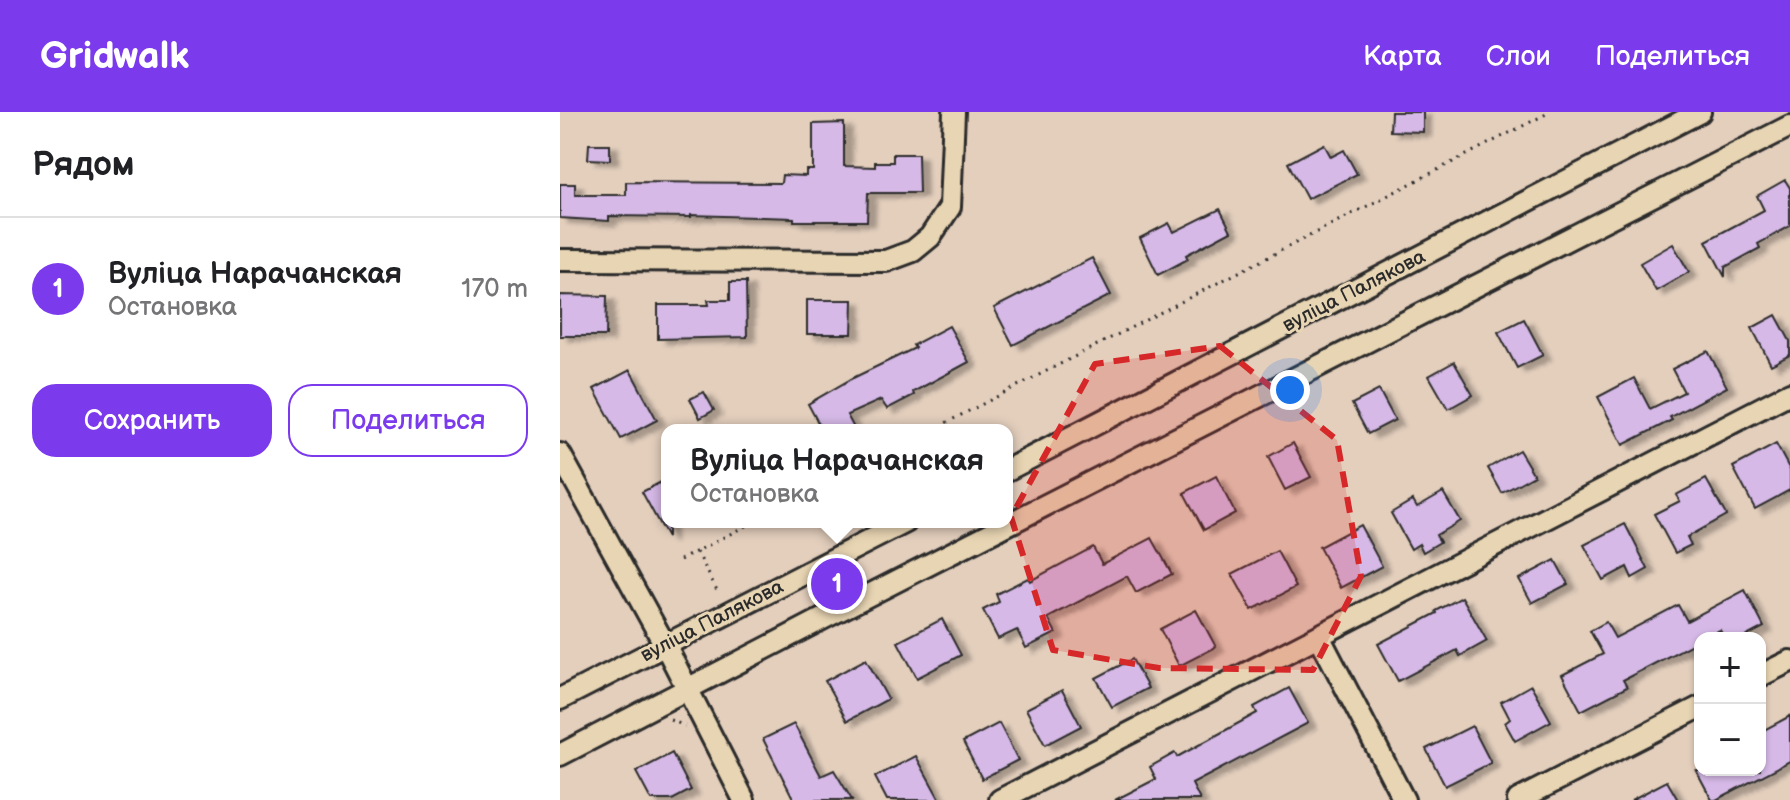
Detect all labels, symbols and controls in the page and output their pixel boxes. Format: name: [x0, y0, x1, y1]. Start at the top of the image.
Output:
text: Gridwalk: [40, 34, 189, 79]
text: Карта: [1363, 40, 1442, 73]
text: Слои: [1486, 40, 1551, 73]
text: Поделиться: [1595, 40, 1750, 73]
text: Рядом: [32, 144, 134, 185]
street label: вуліца Палякова: [1278, 245, 1430, 337]
text: Вуліца Нарачанская: [108, 256, 402, 292]
text: 1: [53, 274, 63, 305]
text: 170 m: [461, 274, 528, 305]
text: Остановка: [108, 292, 237, 323]
your location: [1270, 370, 1310, 410]
button: Сохранить: [32, 384, 272, 457]
button: Поделиться: [288, 384, 528, 457]
popup: [661, 424, 1013, 528]
text: Вуліца Нарачанская: [690, 443, 984, 479]
text: Остановка: [690, 479, 819, 510]
pin: 1: [811, 554, 863, 614]
street label: вуліца Палякова: [636, 575, 788, 667]
map controls: [1694, 632, 1766, 776]
button: +: [1694, 632, 1766, 704]
button: −: [1694, 704, 1766, 776]

